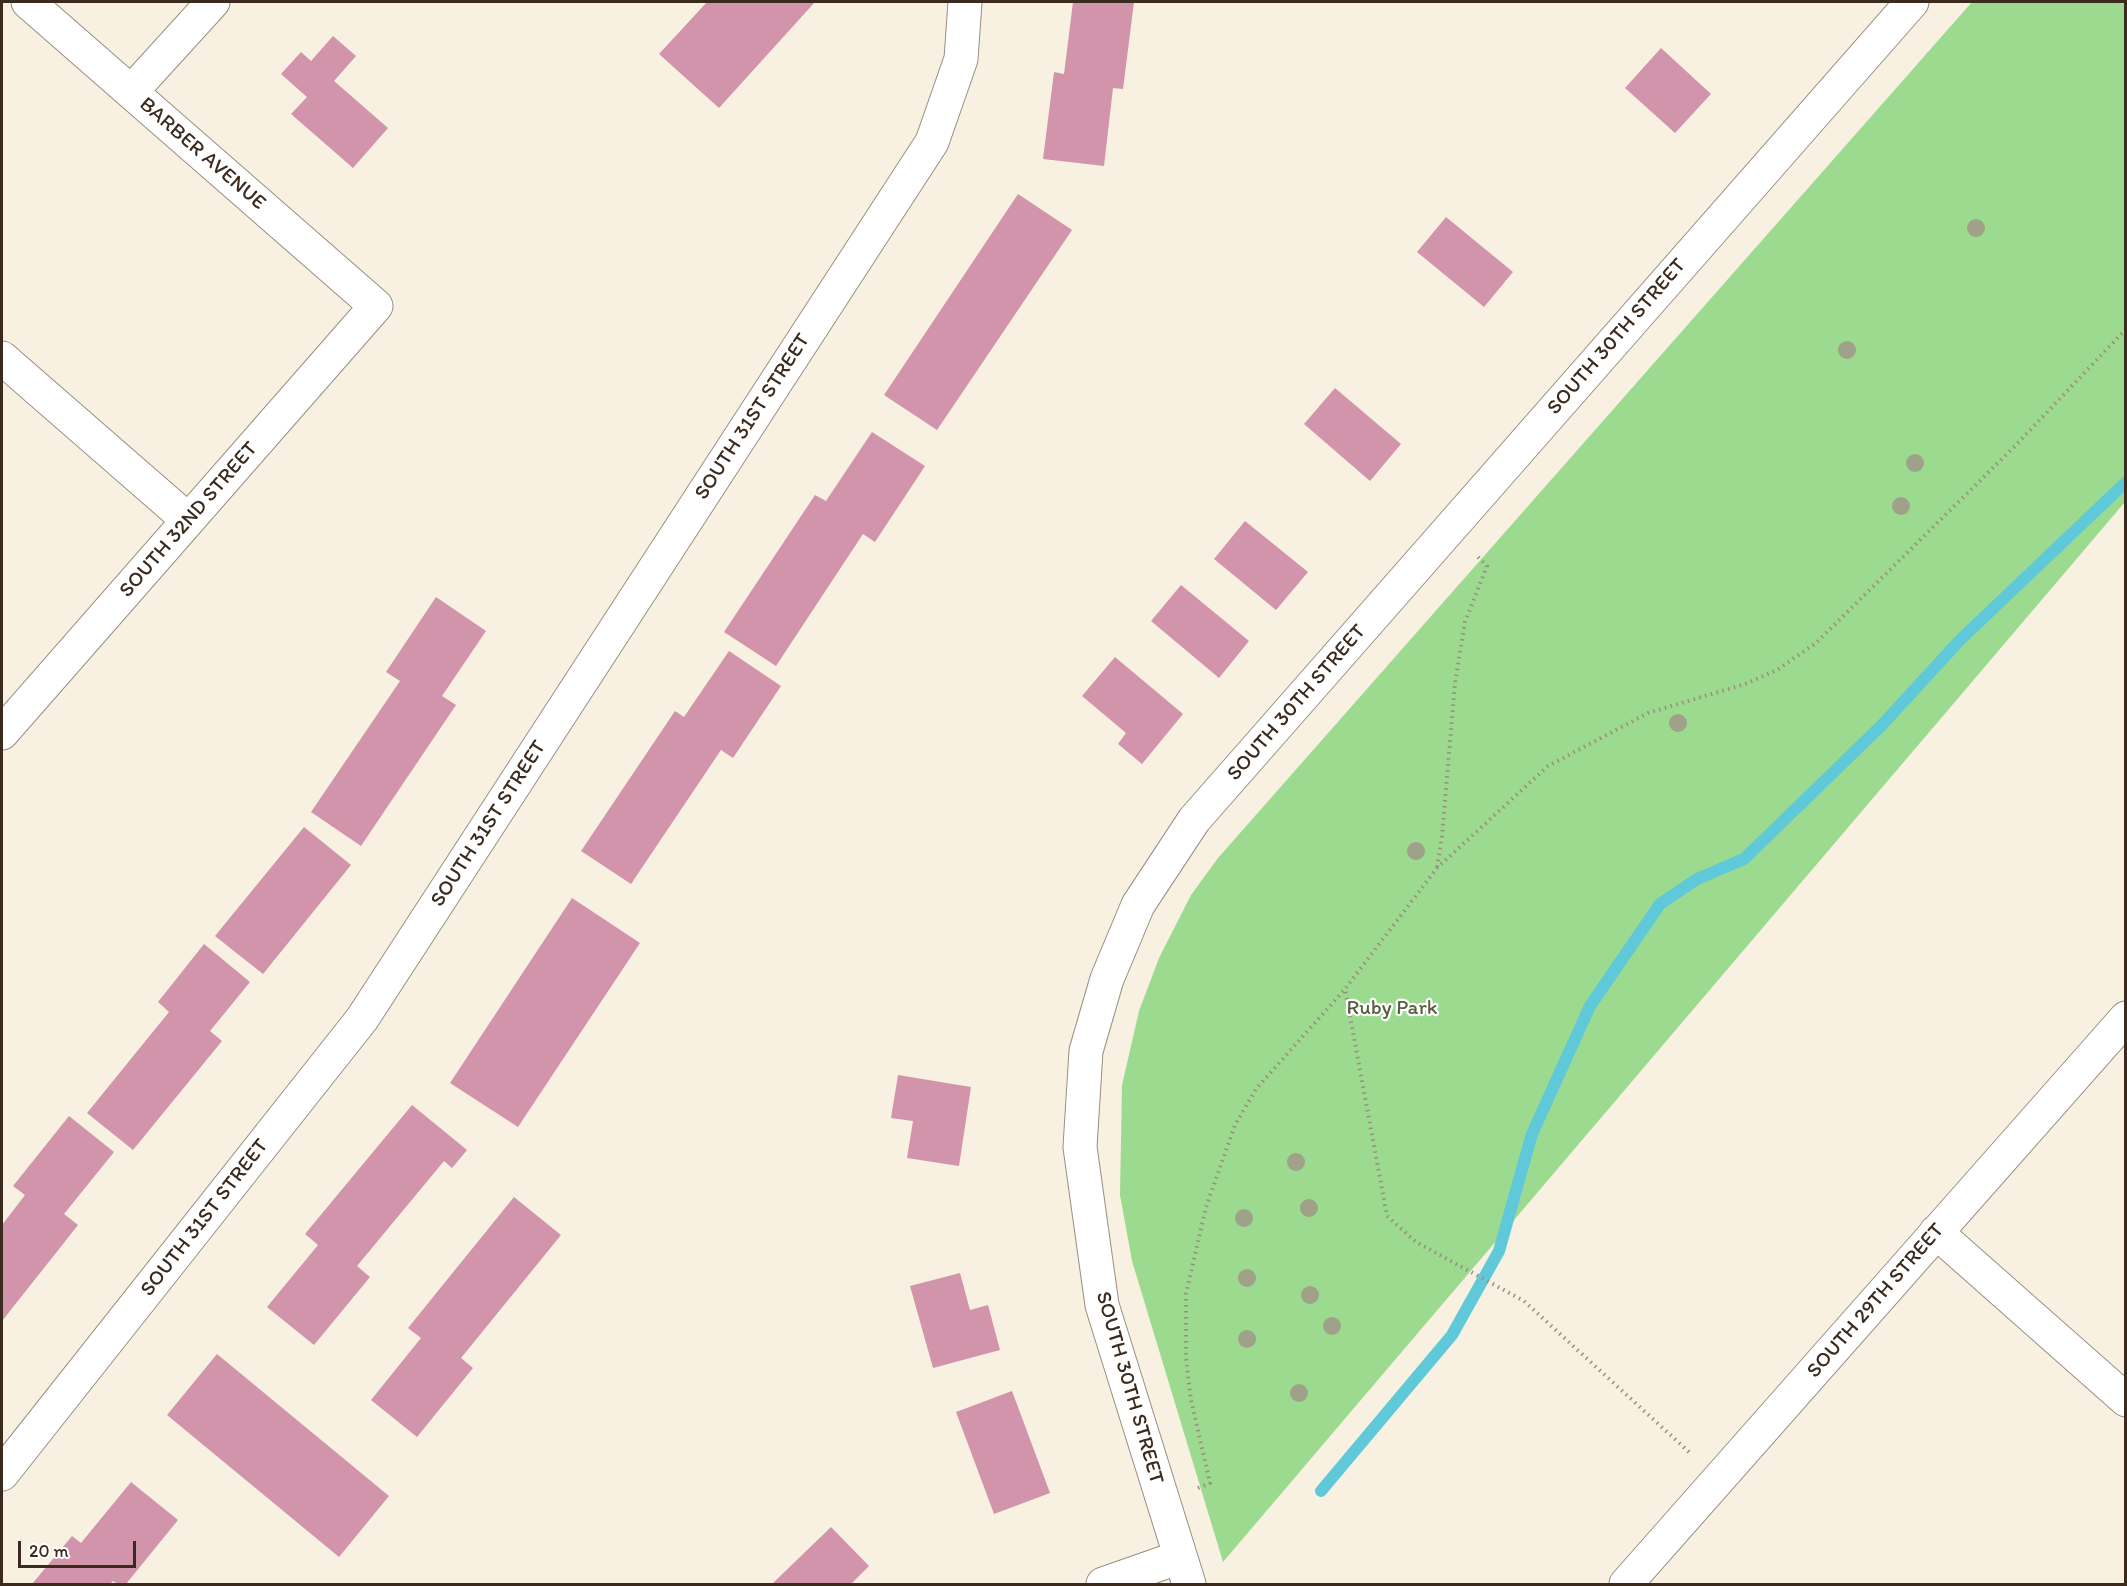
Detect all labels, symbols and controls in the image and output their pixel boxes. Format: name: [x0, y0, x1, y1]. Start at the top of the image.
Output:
street label: BARBER AVENUE: [134, 92, 270, 216]
street label: SOUTH 30TH STREET: [1542, 254, 1692, 420]
street label: SOUTH 31ST STREET: [690, 329, 816, 505]
street label: SOUTH 32ND STREET: [114, 437, 264, 603]
street label: SOUTH 30TH STREET: [1222, 620, 1372, 786]
street label: SOUTH 31ST STREET: [426, 736, 552, 912]
park label: Ruby Park: [1346, 996, 1438, 1022]
street label: SOUTH 31ST STREET: [136, 1134, 274, 1302]
street label: SOUTH 29TH STREET: [1802, 1219, 1950, 1383]
street label: SOUTH 30TH STREET: [1089, 1289, 1169, 1487]
scale bar: [21, 1529, 140, 1567]
text: 20 m: [29, 1540, 69, 1562]

